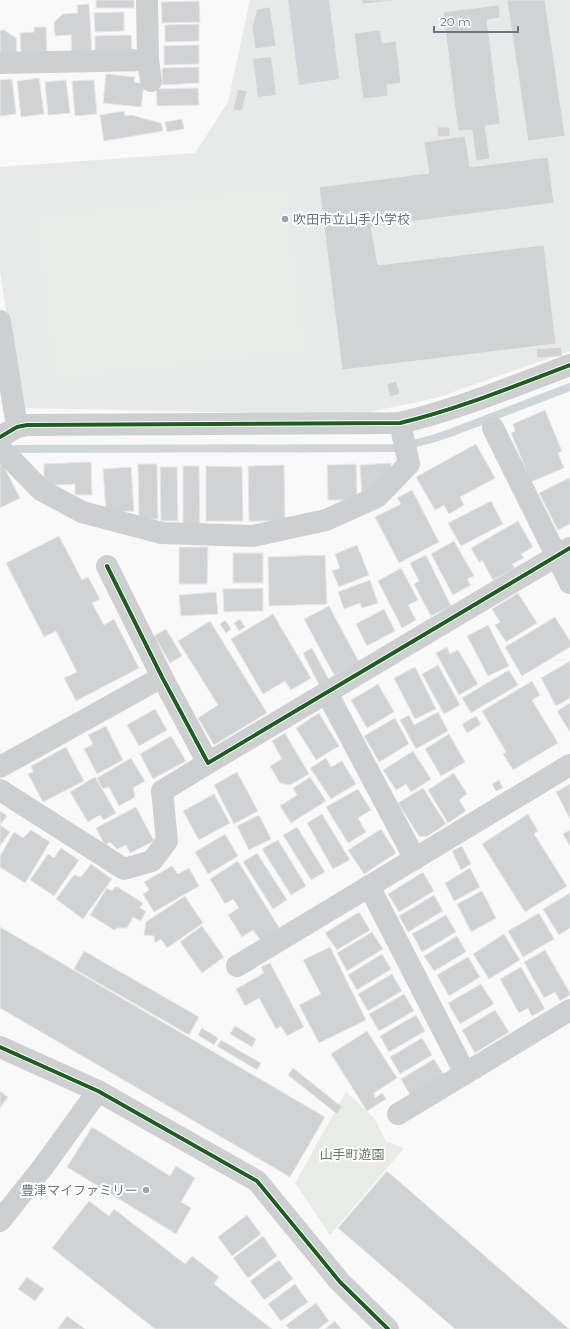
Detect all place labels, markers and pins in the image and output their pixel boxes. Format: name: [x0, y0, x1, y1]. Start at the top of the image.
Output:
place label: 吹田市立山手小学校: [293, 211, 410, 227]
marker: 吹田市立山手小学校: [280, 214, 290, 224]
place label: 豊津マイファミリー: [21, 1182, 138, 1198]
marker: 豊津マイファミリー: [141, 1185, 151, 1195]

